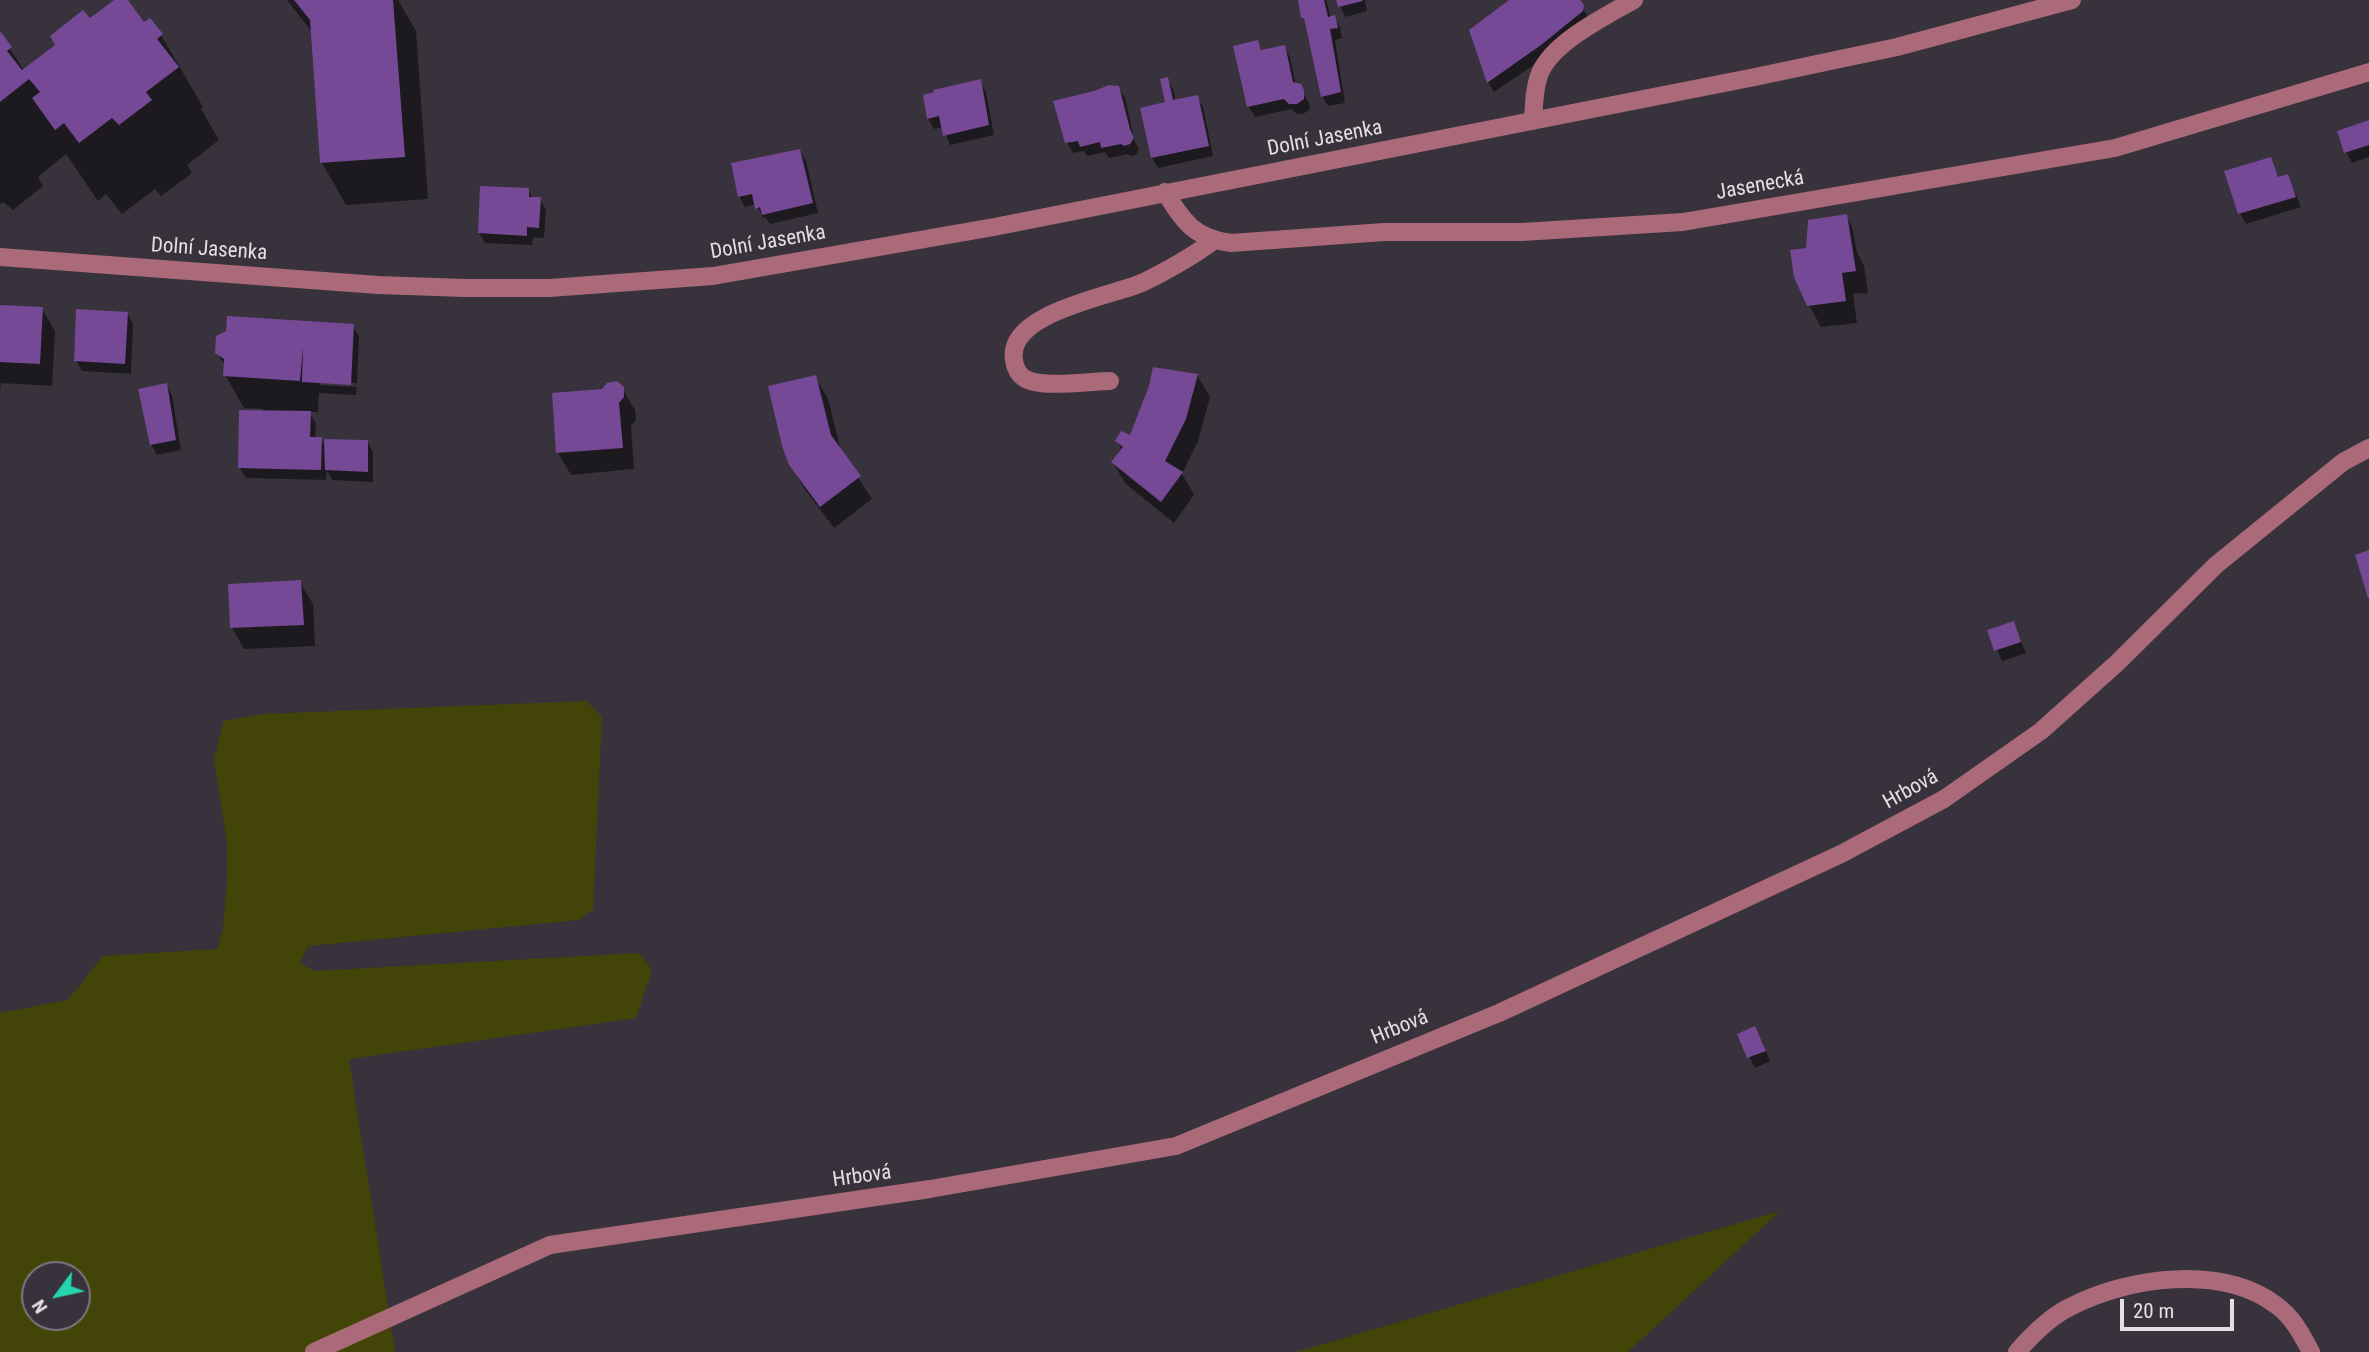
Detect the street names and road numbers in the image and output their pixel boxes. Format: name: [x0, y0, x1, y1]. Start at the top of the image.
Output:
street label: Dolní Jasenka: [1265, 116, 1385, 162]
street label: Jasenecká: [1714, 166, 1806, 206]
street label: Dolní Jasenka: [708, 220, 828, 266]
street label: Dolní Jasenka: [150, 233, 268, 267]
street label: Hrbová: [1879, 765, 1943, 815]
street label: Hrbová: [1368, 1005, 1432, 1051]
street label: Hrbová: [831, 1160, 893, 1194]

